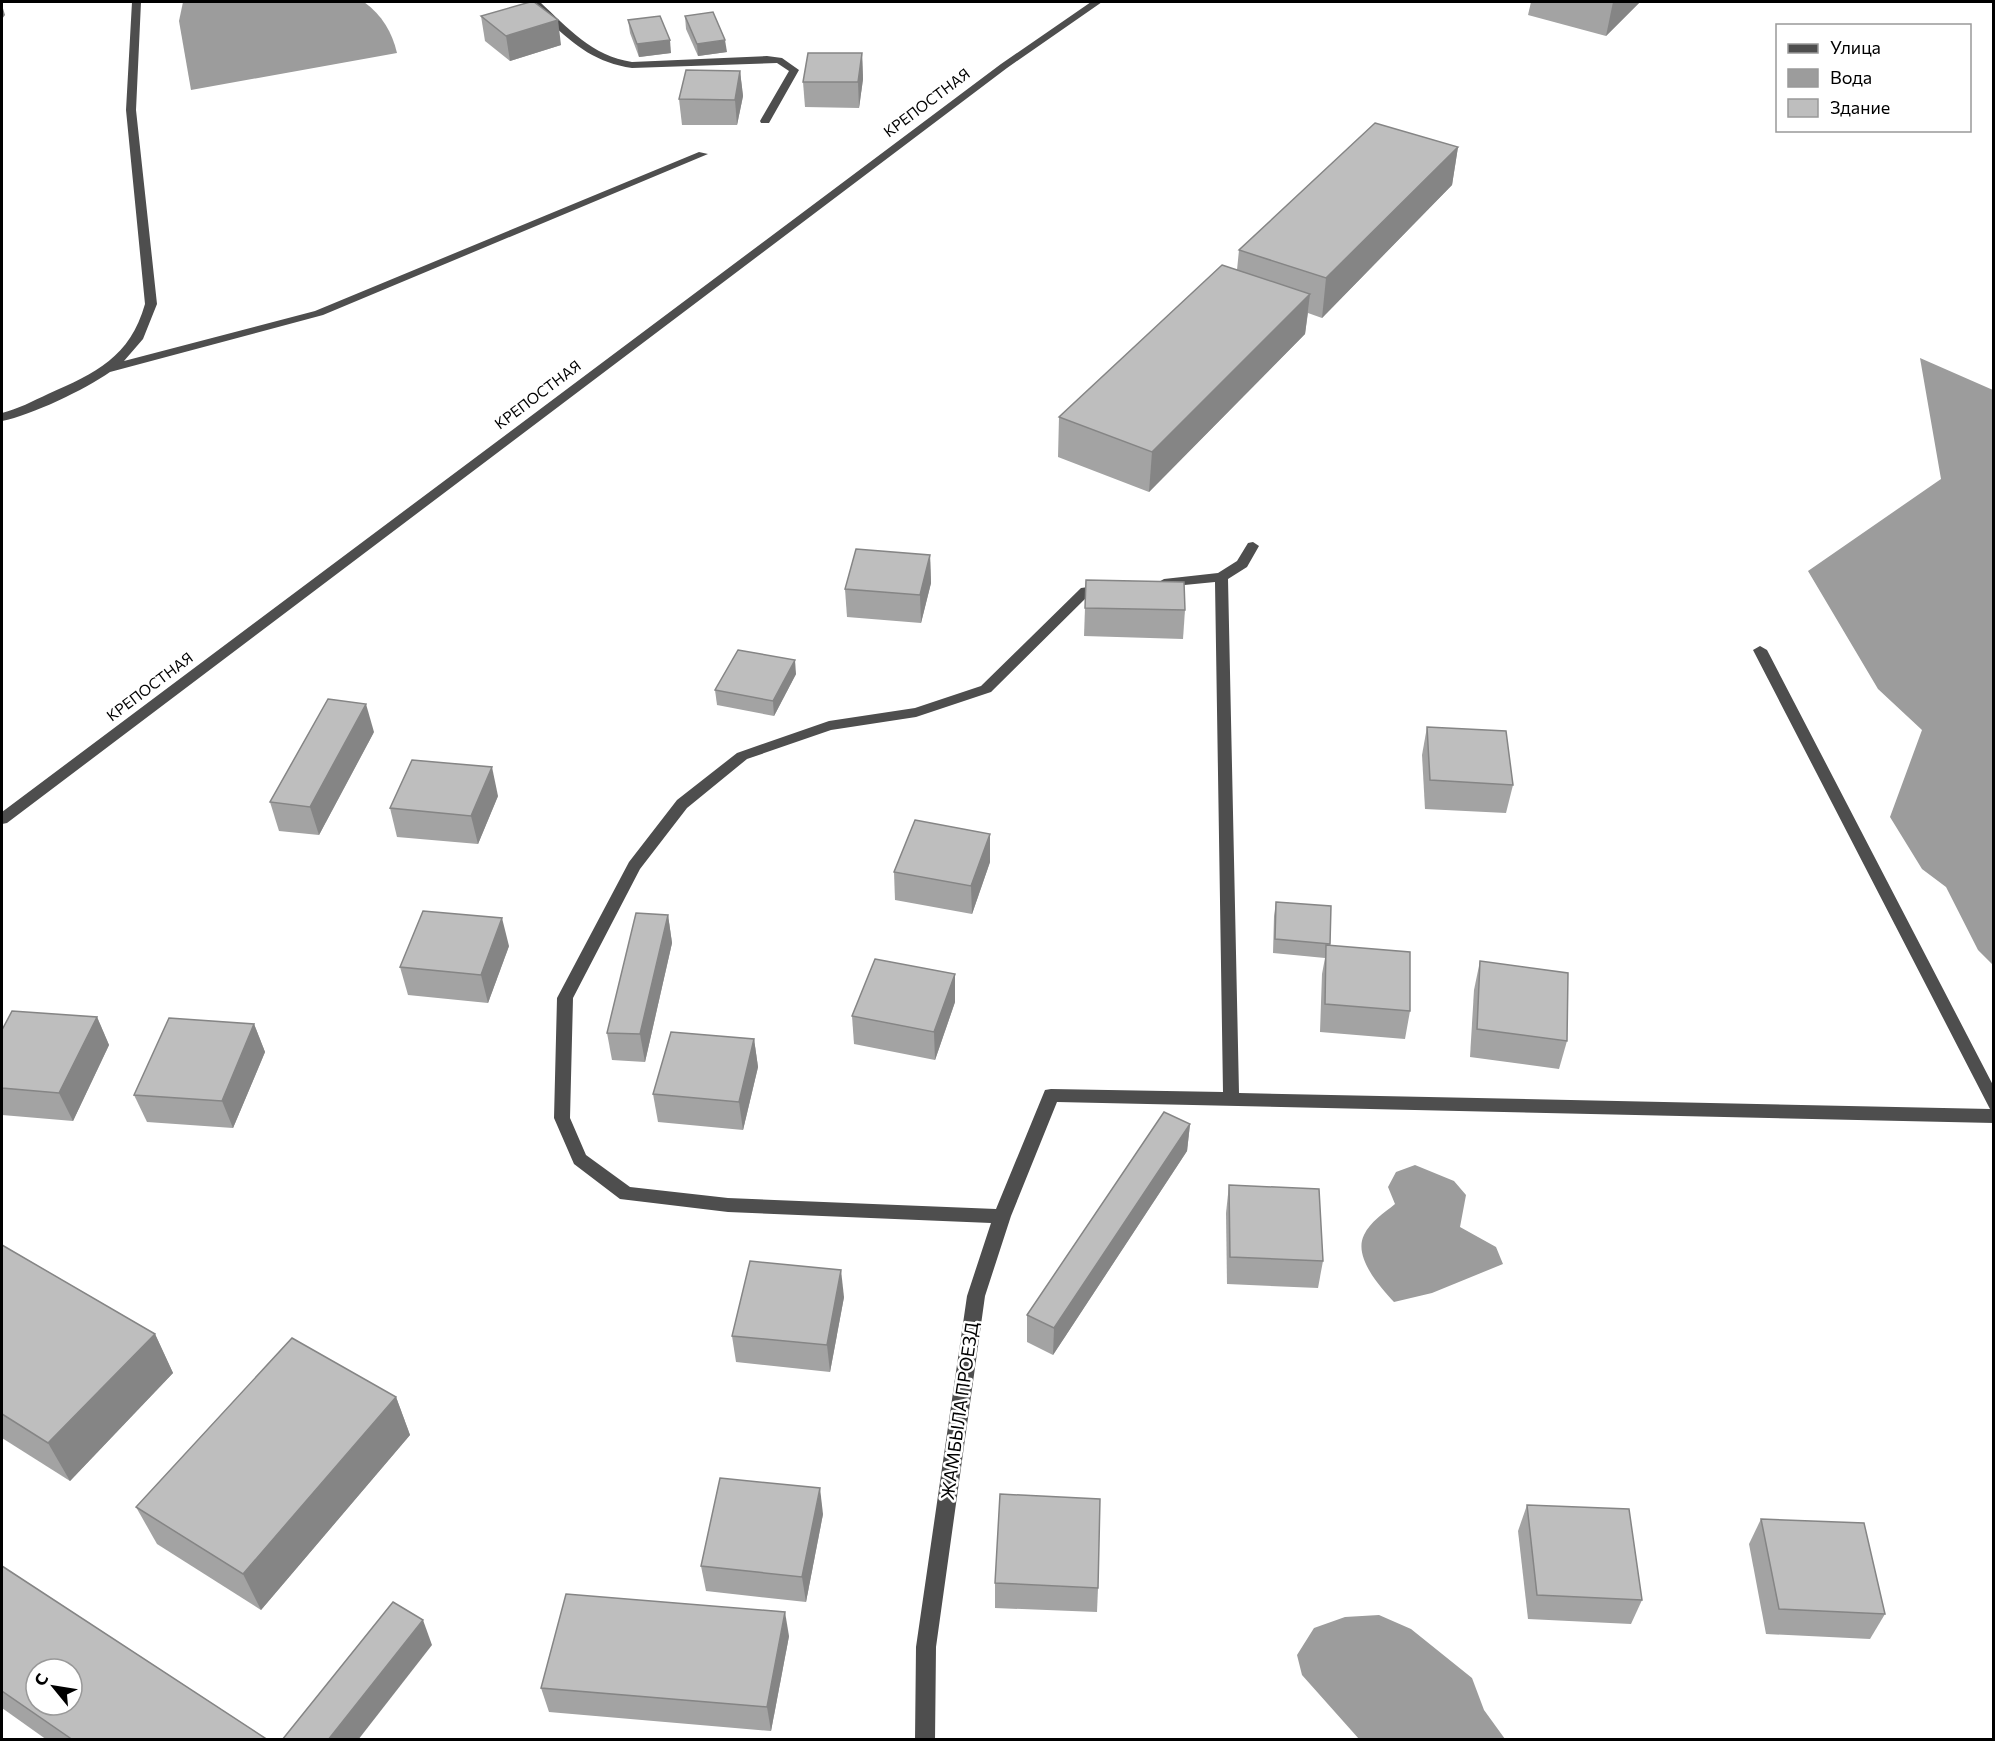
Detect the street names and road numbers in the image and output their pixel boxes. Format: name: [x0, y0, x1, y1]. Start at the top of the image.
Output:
street label: КРЕПОСТНАЯ: [880, 64, 973, 140]
street label: КРЕПОСТНАЯ: [491, 356, 584, 432]
street label: КРЕПОСТНАЯ: [103, 648, 196, 724]
street label: ЖАМБЫЛА ПРОЕЗД: [936, 1320, 982, 1501]

